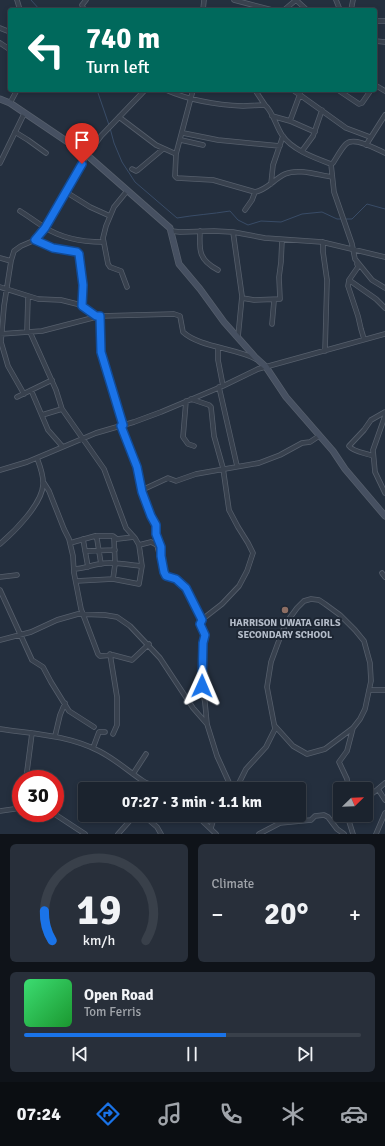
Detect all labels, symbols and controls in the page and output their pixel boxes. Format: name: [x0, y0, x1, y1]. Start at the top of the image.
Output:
text: 740 m: [86, 22, 160, 56]
icon: left: [20, 24, 72, 76]
text: Turn left: [86, 56, 149, 78]
pin: [65, 123, 99, 164]
icon: arrive: [71, 129, 93, 151]
marker: HARRISON UWATA GIRLS SECONDARY SCHOOL: [280, 605, 290, 615]
place label: HARRISON UWATA GIRLS SECONDARY SCHOOL: [229, 617, 341, 641]
position arrow: [181, 665, 223, 707]
speed limit sign: 30: [12, 770, 64, 822]
north arrow: [333, 782, 373, 822]
map controls: [333, 782, 373, 822]
text: 07:27 · 3 min · 1.1 km: [122, 793, 262, 811]
text: Climate: [212, 876, 254, 892]
text: 19: [76, 885, 121, 936]
text: 20°: [264, 896, 308, 933]
text: −: [212, 901, 223, 928]
text: +: [349, 901, 361, 928]
text: km/h: [83, 932, 115, 949]
text: Open Road: [84, 986, 154, 1004]
text: Tom Ferris: [84, 1004, 141, 1020]
icon: previous: [69, 1043, 91, 1065]
icon: pause: [181, 1043, 203, 1065]
icon: next: [294, 1043, 316, 1065]
icon: directions: [94, 1100, 122, 1128]
icon: music: [156, 1100, 184, 1128]
icon: phone: [217, 1100, 245, 1128]
icon: climate: [279, 1100, 307, 1128]
icon: car: [340, 1100, 368, 1128]
text: 07:24: [17, 1103, 61, 1125]

